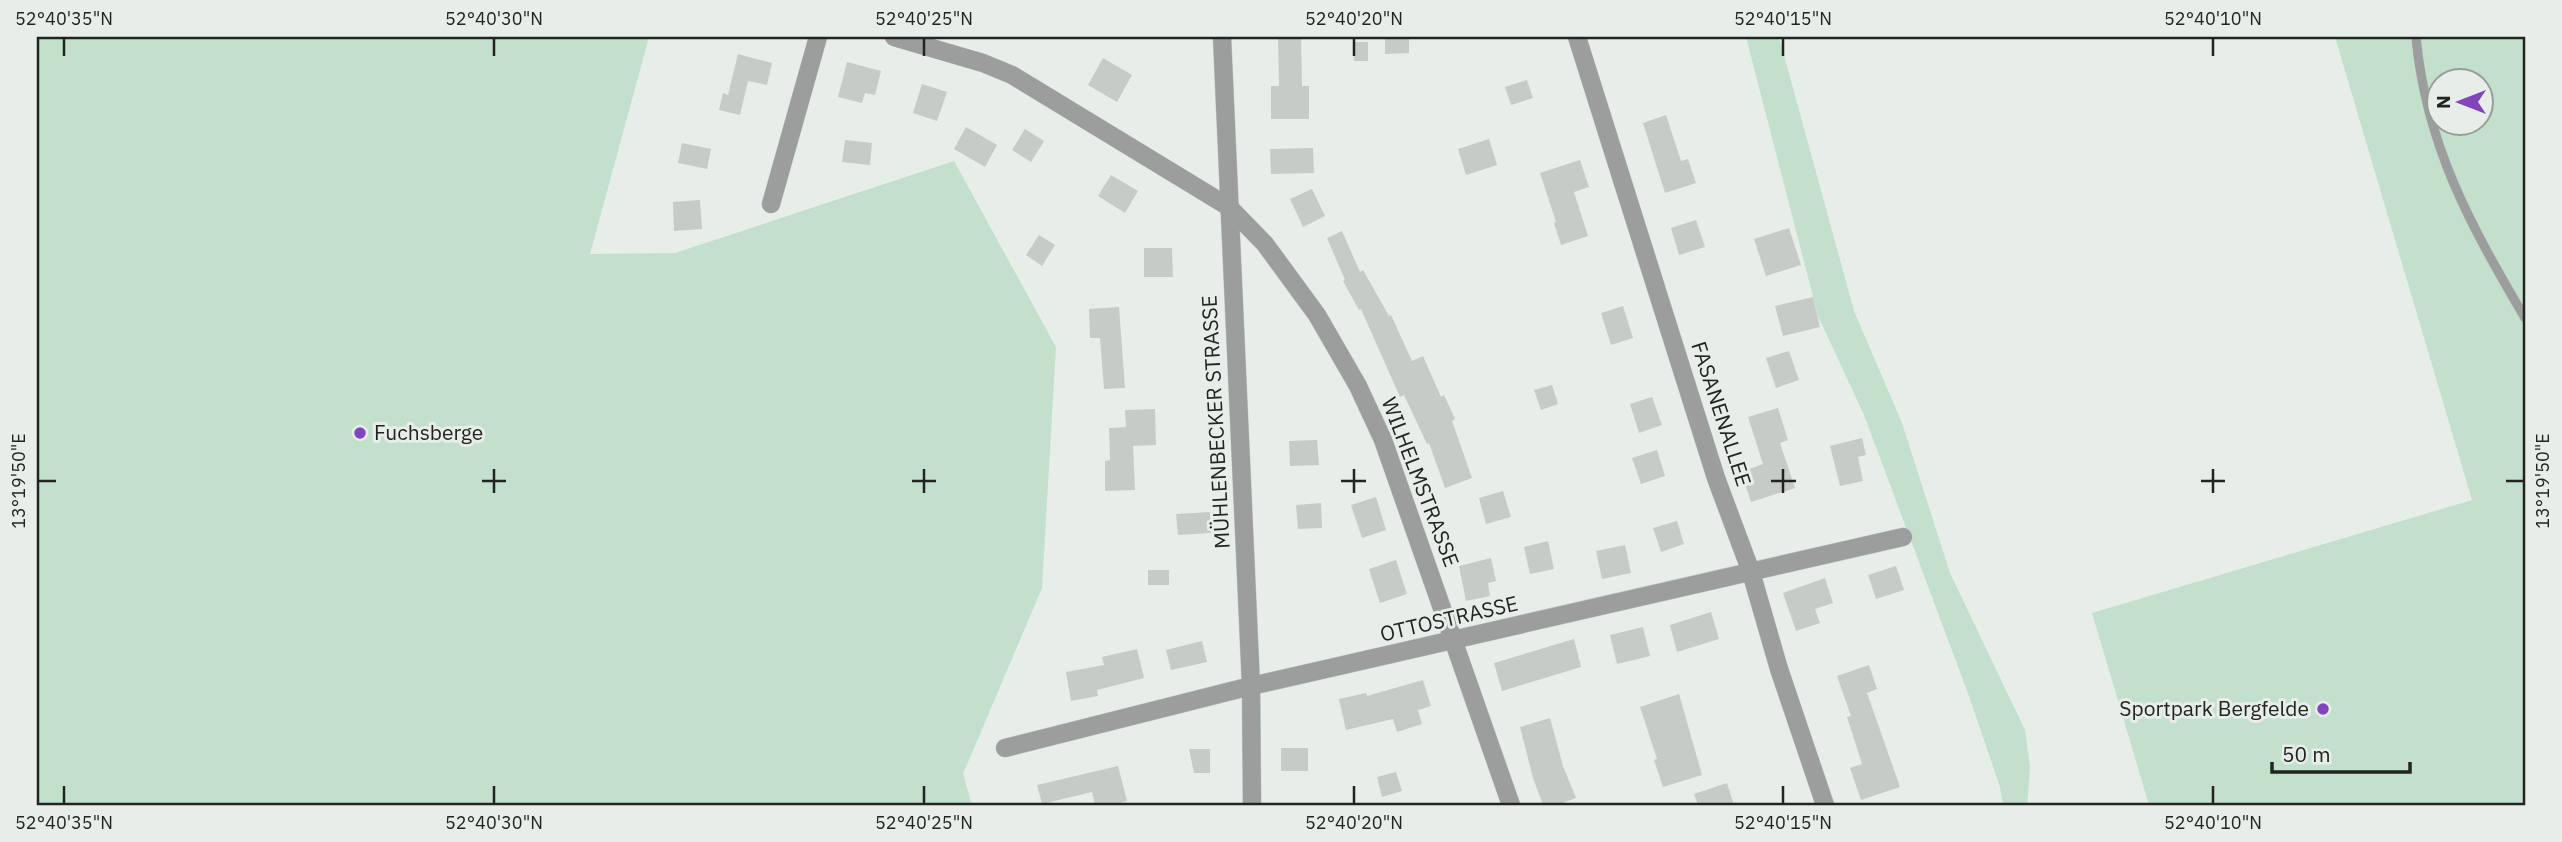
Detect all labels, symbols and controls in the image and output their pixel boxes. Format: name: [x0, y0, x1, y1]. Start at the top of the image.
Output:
text: 52°40'35"N: [15, 7, 113, 30]
text: 52°40'30"N: [445, 7, 543, 30]
text: 52°40'25"N: [875, 7, 973, 30]
text: 52°40'20"N: [1305, 7, 1403, 30]
text: 52°40'15"N: [1734, 7, 1832, 30]
text: 52°40'10"N: [2164, 7, 2262, 30]
north arrow: [2426, 66, 2496, 136]
text: N: [2431, 95, 2455, 109]
street label: MÜHLENBECKER STRASSE: [1194, 295, 1236, 550]
street label: FASANENALLEE: [1685, 338, 1759, 490]
street label: WILHELMSTRASSE: [1376, 393, 1466, 570]
place label: Fuchsberge: [374, 418, 483, 446]
marker: Fuchsberge: [352, 425, 368, 441]
text: 13°19'50"E: [7, 433, 30, 529]
text: 13°19'50"E: [2531, 433, 2554, 529]
street label: OTTOSTRASSE: [1377, 589, 1520, 647]
place label: Sportpark Bergfelde: [2119, 694, 2309, 722]
marker: Sportpark Bergfelde: [2315, 701, 2331, 717]
scale bar: [2272, 730, 2410, 774]
text: 50 m: [2282, 740, 2331, 768]
text: 52°40'35"N: [15, 811, 113, 834]
text: 52°40'30"N: [445, 811, 543, 834]
text: 52°40'25"N: [875, 811, 973, 834]
text: 52°40'20"N: [1305, 811, 1403, 834]
text: 52°40'15"N: [1734, 811, 1832, 834]
text: 52°40'10"N: [2164, 811, 2262, 834]

